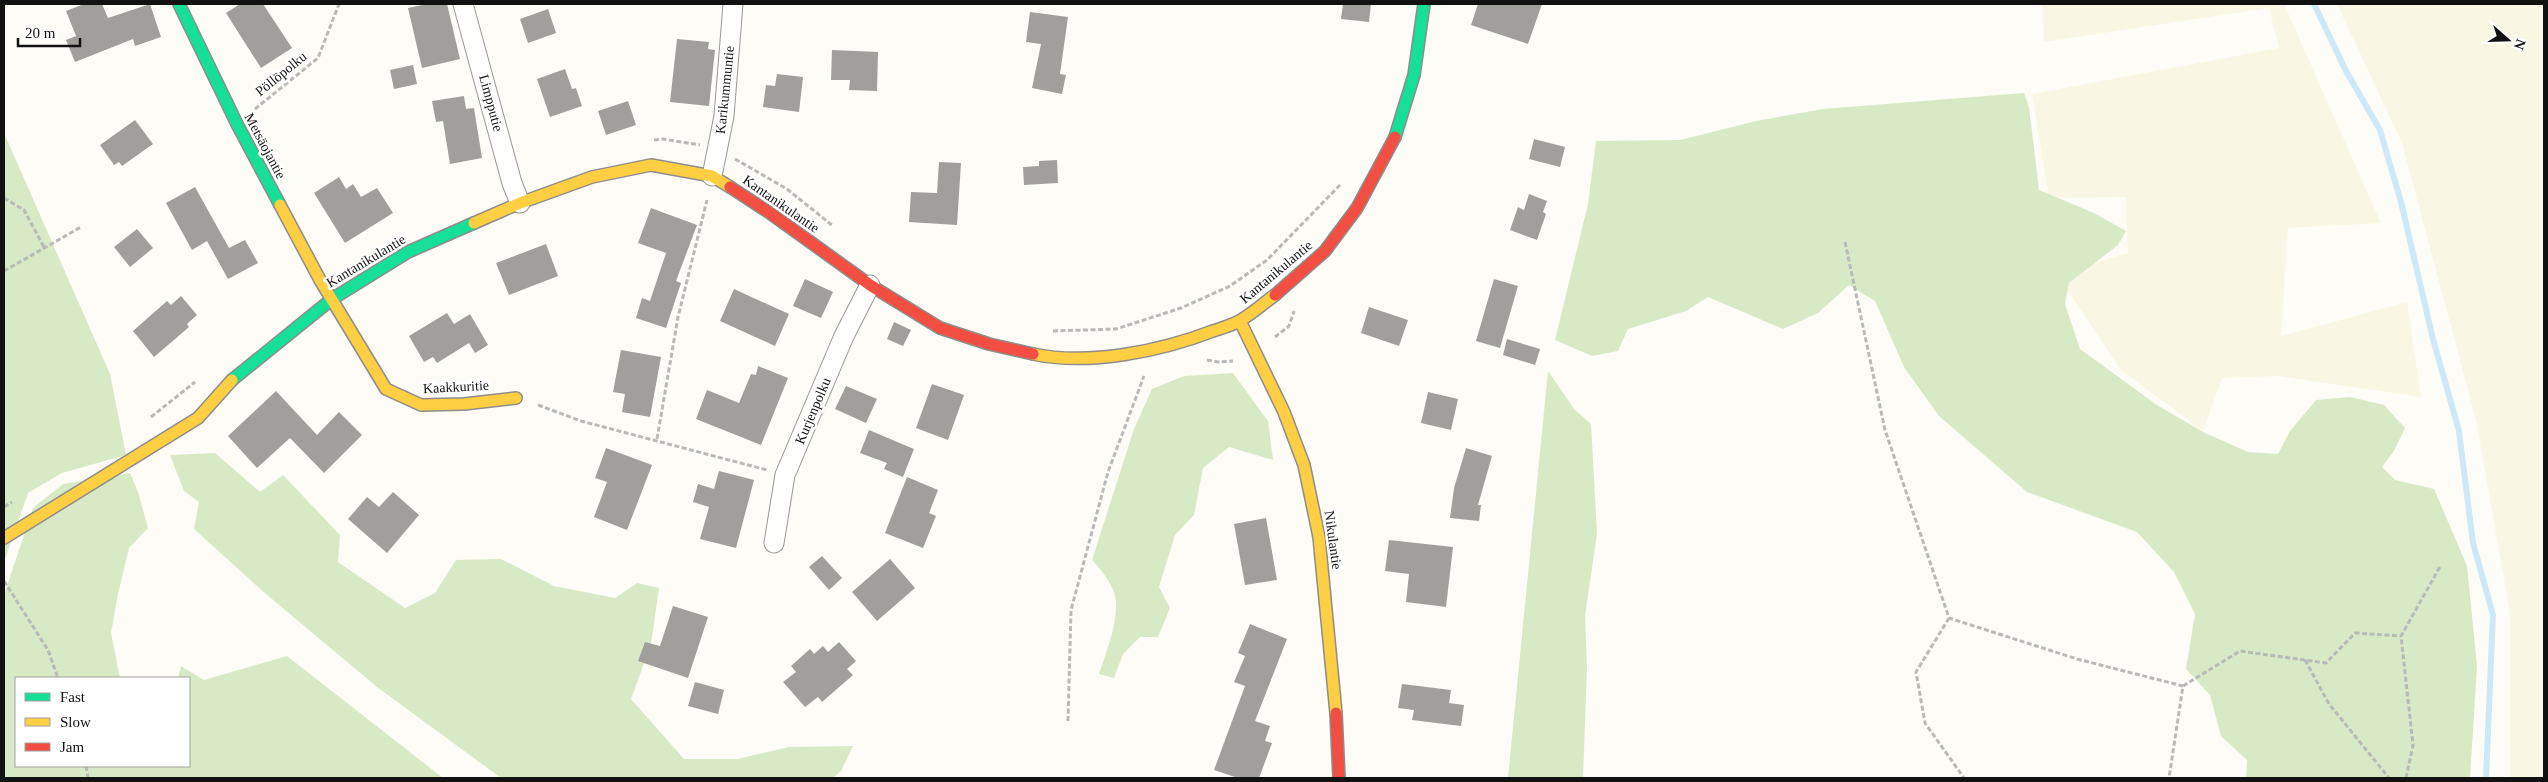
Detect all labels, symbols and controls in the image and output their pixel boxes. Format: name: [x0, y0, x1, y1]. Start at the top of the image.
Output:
scale bar: [18, 15, 80, 47]
north arrow: [2483, 15, 2533, 65]
text: 20 m: [25, 25, 56, 41]
text: N: [2511, 37, 2529, 52]
street label: Karikummuntie: [713, 45, 737, 135]
street label: Pöllöpolku: [252, 49, 310, 99]
street label: Limpputie: [476, 73, 506, 133]
street label: Metsäojantie: [241, 111, 289, 181]
street label: Kantanikulantie: [740, 172, 822, 236]
street label: Kantanikulantie: [324, 232, 408, 290]
street label: Kantanikulantie: [1237, 238, 1315, 306]
street label: Kurjenpolku: [792, 375, 834, 447]
street label: Kaakkuritie: [423, 378, 489, 396]
street label: Nikulantie: [1321, 510, 1345, 570]
legend: [15, 677, 190, 767]
text: Fast: [60, 689, 86, 705]
text: Slow: [60, 714, 91, 730]
text: Jam: [60, 739, 84, 755]

